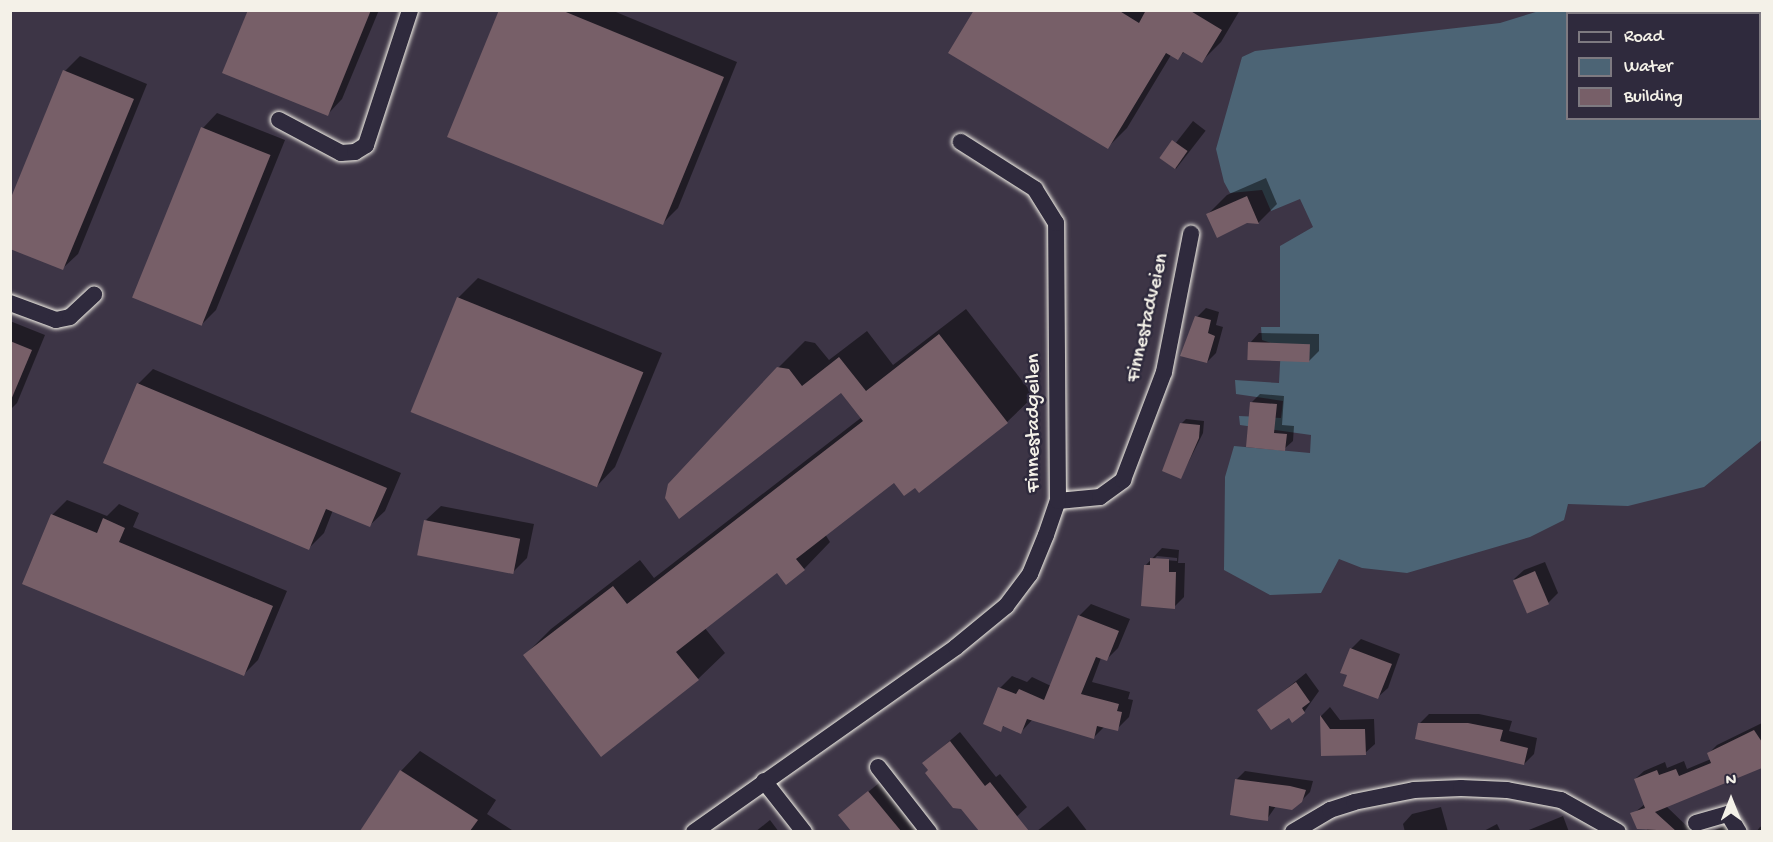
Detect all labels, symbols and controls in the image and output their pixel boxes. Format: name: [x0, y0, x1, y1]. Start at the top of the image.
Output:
legend: [1566, 12, 1761, 120]
text: Road: [1624, 27, 1663, 48]
text: Water: [1624, 57, 1672, 78]
text: Building: [1624, 87, 1683, 108]
street label: Finnestadveien: [1122, 251, 1176, 385]
street label: Finnestadgeilen: [1022, 353, 1048, 493]
north arrow: [1701, 770, 1761, 830]
text: N: [1726, 772, 1736, 791]

